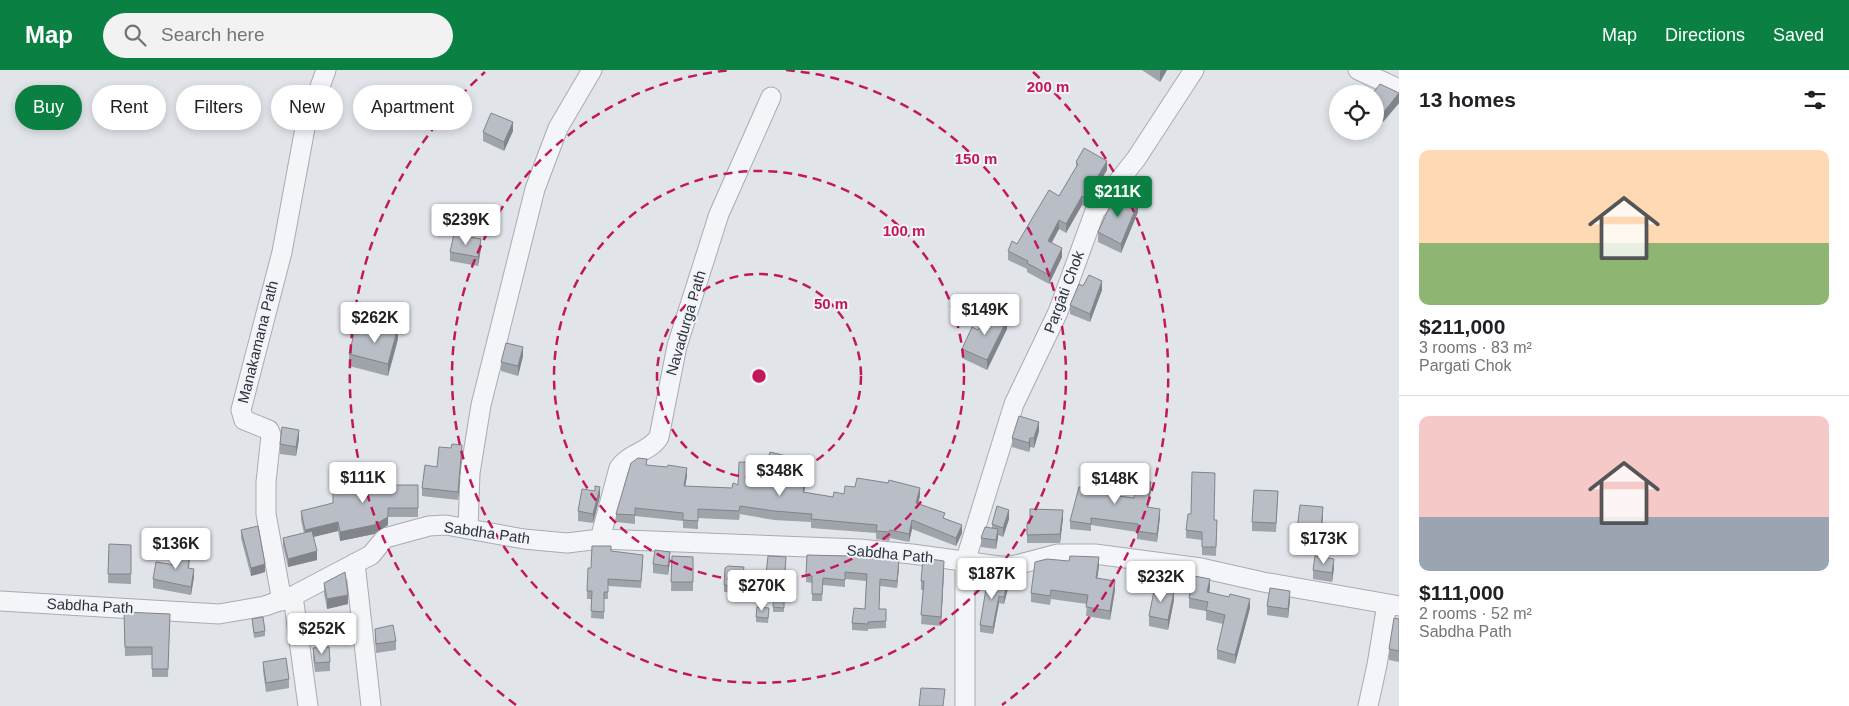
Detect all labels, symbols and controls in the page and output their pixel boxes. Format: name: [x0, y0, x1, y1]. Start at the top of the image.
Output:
search box: [103, 13, 453, 58]
text: Map: [25, 21, 73, 48]
icon: search: [121, 21, 149, 49]
text: Search here: [161, 24, 265, 45]
text: Map: [1602, 25, 1637, 45]
text: Directions: [1665, 25, 1745, 45]
text: Saved: [1773, 25, 1824, 45]
text: 200 m: [1027, 78, 1069, 95]
chip: Buy: [15, 85, 82, 130]
chip: Rent: [92, 85, 166, 130]
chip: Filters: [176, 85, 261, 130]
chip: New: [271, 85, 343, 130]
chip: Apartment: [353, 85, 472, 130]
map controls: [1329, 85, 1384, 140]
button: locate: [1329, 85, 1384, 140]
icon: filters: [1801, 86, 1829, 114]
text: 13 homes: [1419, 88, 1516, 111]
text: 150 m: [955, 150, 997, 167]
pin: $211K: [1083, 176, 1153, 218]
text: $211K: [1095, 183, 1141, 200]
icon: home: [1579, 183, 1669, 273]
pin: $239K: [431, 204, 501, 246]
text: $239K: [442, 211, 490, 228]
text: 100 m: [883, 222, 925, 239]
street label: Pargati Chok: [1040, 248, 1087, 335]
street label: Navadurga Path: [662, 268, 709, 377]
street label: Manakamana Path: [234, 279, 281, 405]
pin: $149K: [950, 294, 1020, 336]
text: 50 m: [814, 295, 848, 312]
text: $149K: [961, 301, 1009, 318]
pin: $262K: [340, 302, 410, 344]
text: $262K: [351, 309, 399, 326]
text: $211,000: [1419, 315, 1505, 338]
text: 3 rooms · 83 m²: [1419, 339, 1532, 356]
text: Pargati Chok: [1419, 357, 1512, 374]
centre of rings: [750, 367, 768, 385]
icon: home: [1579, 448, 1669, 538]
pin: $348K: [745, 454, 815, 497]
pin: $111K: [328, 462, 398, 504]
text: $348K: [756, 462, 804, 479]
pin: $148K: [1080, 462, 1150, 505]
text: $111K: [340, 469, 386, 486]
text: $148K: [1091, 470, 1139, 487]
street label: Sabdha Path: [443, 518, 531, 547]
pin: $173K: [1289, 522, 1359, 565]
pin: $136K: [141, 528, 211, 570]
text: $173K: [1300, 530, 1348, 547]
text: $136K: [152, 535, 200, 552]
street label: Sabdha Path: [846, 541, 934, 566]
pin: $187K: [957, 558, 1027, 600]
pin: $232K: [1126, 560, 1196, 603]
text: $187K: [968, 565, 1016, 582]
text: $232K: [1137, 568, 1185, 585]
pin: $270K: [727, 570, 797, 612]
text: $270K: [738, 577, 786, 594]
text: $111,000: [1419, 581, 1504, 604]
street label: Sabdha Path: [46, 595, 134, 616]
text: 2 rooms · 52 m²: [1419, 605, 1532, 622]
pin: $252K: [287, 612, 357, 655]
text: $252K: [298, 620, 346, 637]
text: Sabdha Path: [1419, 623, 1512, 640]

